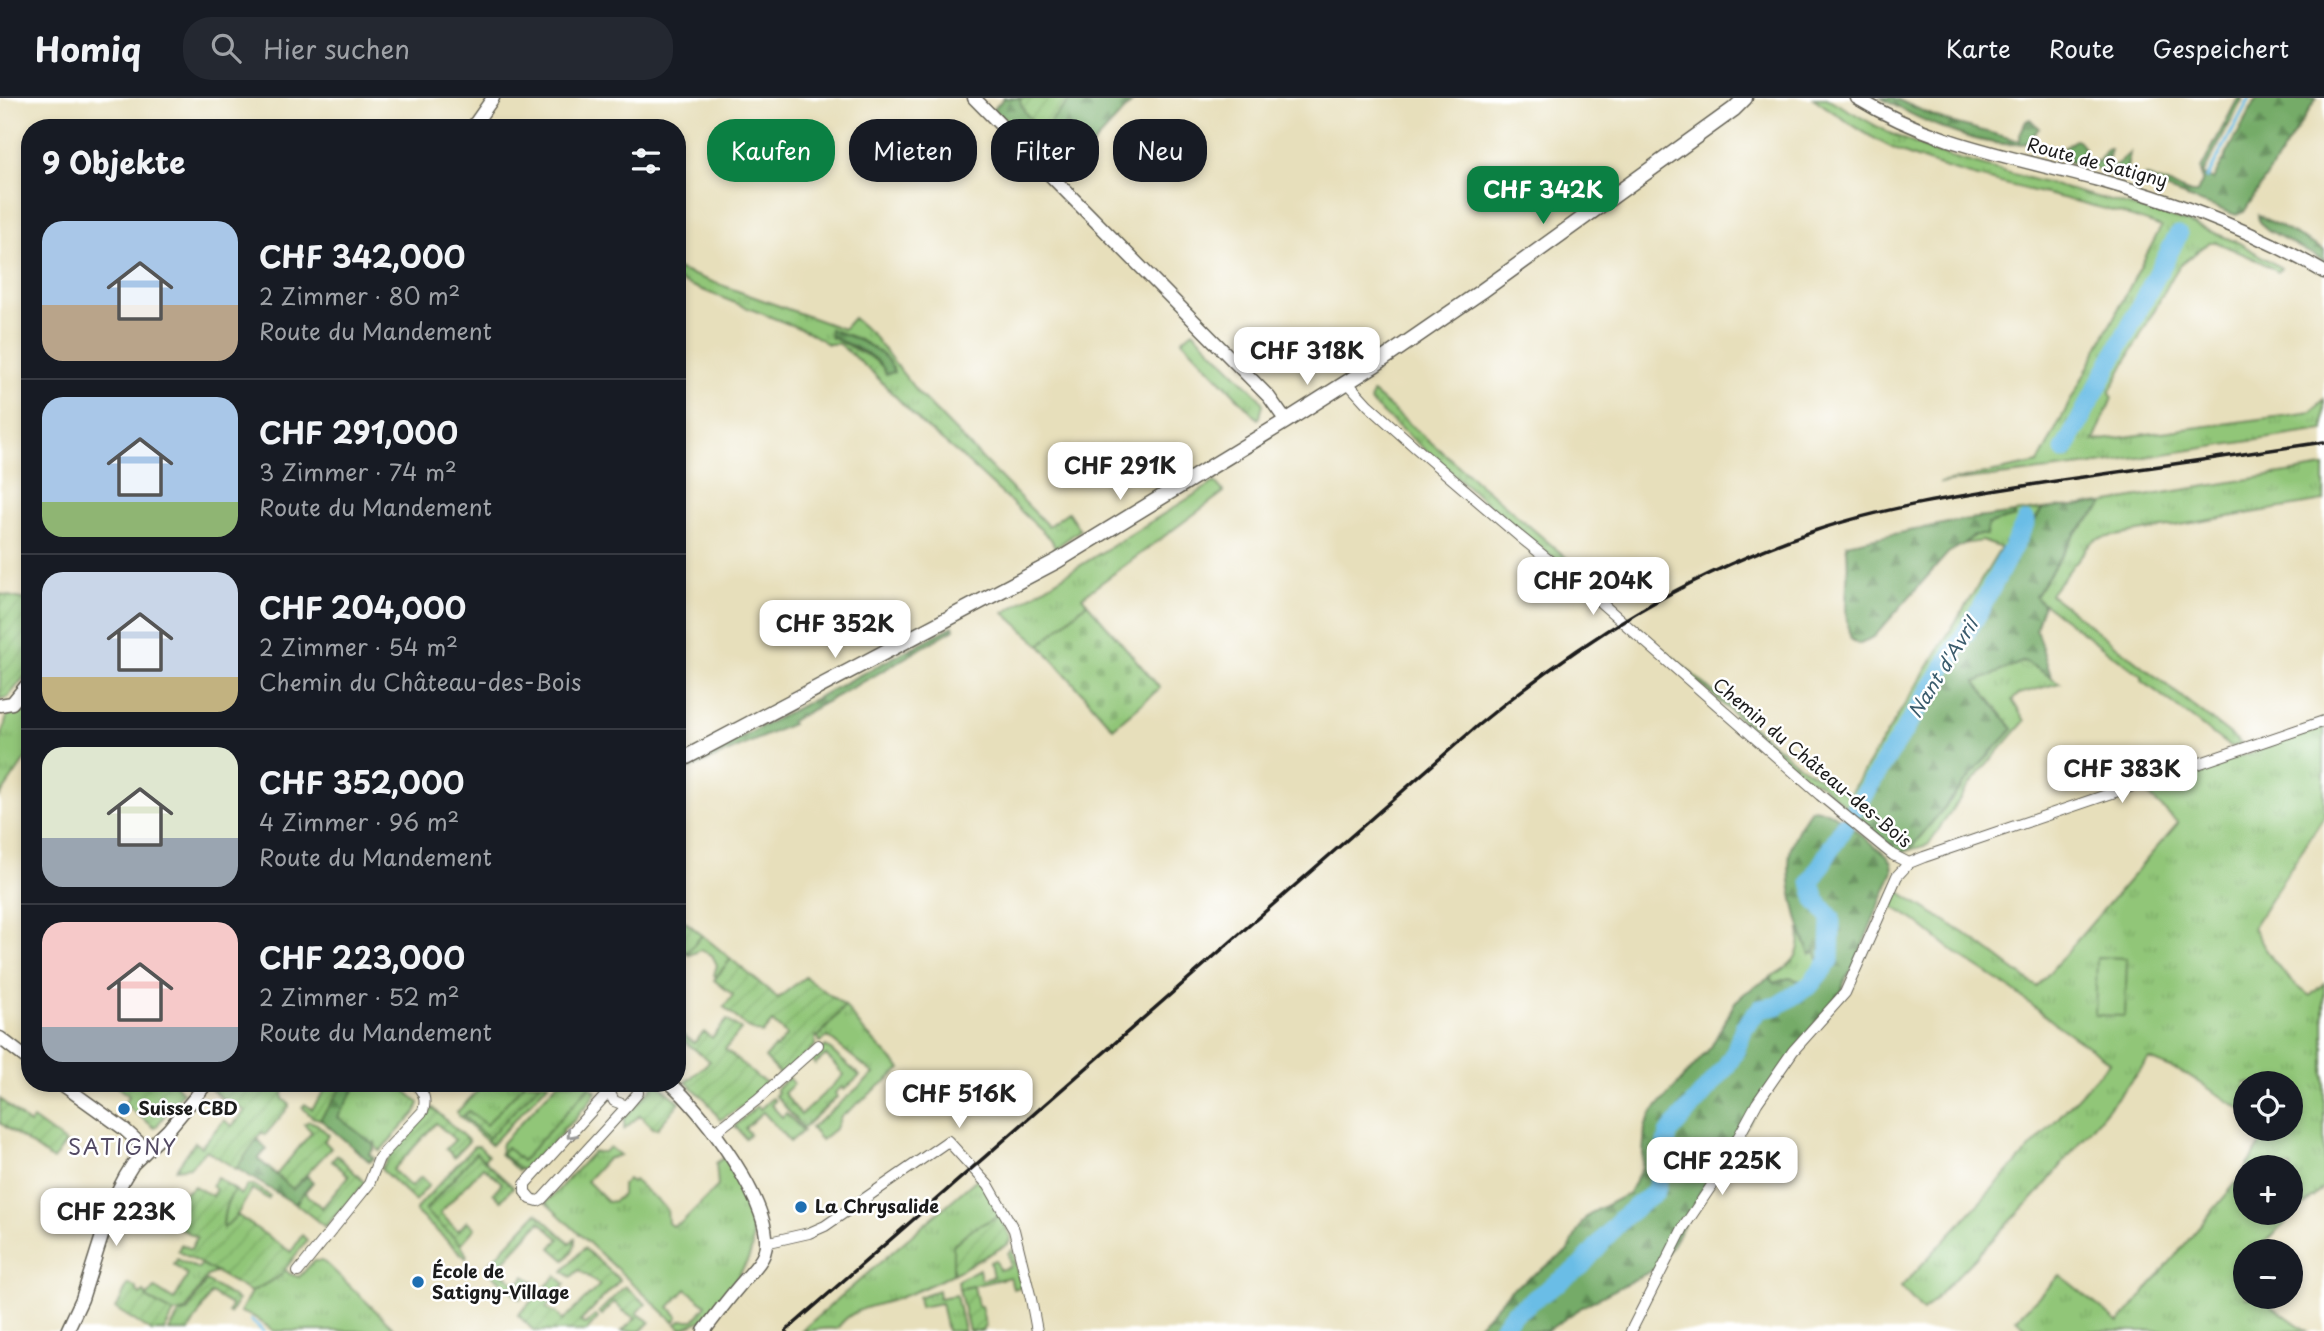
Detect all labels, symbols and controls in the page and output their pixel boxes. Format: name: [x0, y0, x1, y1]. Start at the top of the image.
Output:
search box: [183, 17, 673, 80]
text: Homiq: [35, 23, 141, 73]
icon: search: [207, 29, 245, 67]
text: Hier suchen: [263, 29, 410, 68]
text: Karte: [1946, 30, 2011, 66]
text: Route: [2049, 30, 2115, 66]
text: Gespeichert: [2153, 30, 2289, 66]
chip: Kaufen: [707, 119, 835, 182]
chip: Mieten: [849, 119, 977, 182]
chip: Filter: [991, 119, 1099, 182]
chip: Neu: [1113, 119, 1207, 182]
street label: Route de Satigny: [2024, 130, 2171, 193]
text: 9 Objekte: [42, 139, 186, 184]
icon: filters: [627, 142, 665, 180]
pin: CHF 342K: [1471, 166, 1615, 226]
text: CHF 342K: [1483, 171, 1603, 206]
text: CHF 342,000: [259, 233, 465, 278]
icon: home: [98, 249, 182, 333]
text: 2 Zimmer · 80 m²: [259, 278, 460, 313]
text: Route du Mandement: [259, 313, 492, 348]
pin: CHF 318K: [1235, 328, 1379, 387]
text: CHF 318K: [1250, 332, 1364, 367]
text: CHF 291,000: [259, 409, 458, 454]
icon: home: [98, 425, 182, 509]
pin: CHF 291K: [1048, 442, 1192, 502]
text: CHF 291K: [1064, 447, 1176, 482]
text: 3 Zimmer · 74 m²: [259, 454, 457, 489]
text: Route du Mandement: [259, 489, 492, 524]
pin: CHF 204K: [1521, 558, 1665, 617]
text: CHF 204K: [1533, 562, 1653, 597]
text: CHF 204,000: [259, 584, 466, 629]
icon: home: [98, 600, 182, 684]
pin: CHF 352K: [763, 601, 907, 660]
text: CHF 352K: [776, 605, 894, 640]
water label: Nant d'Avril: [1900, 610, 1985, 723]
text: 2 Zimmer · 54 m²: [259, 629, 458, 664]
text: Chemin du Château-des-Bois: [259, 664, 581, 699]
street label: Chemin du Château-des-Bois: [1708, 670, 1918, 853]
pin: CHF 383K: [2050, 746, 2194, 805]
text: CHF 383K: [2063, 750, 2181, 785]
text: CHF 352,000: [259, 759, 464, 804]
icon: home: [98, 775, 182, 859]
text: 4 Zimmer · 96 m²: [259, 804, 459, 839]
text: Route du Mandement: [259, 839, 492, 874]
text: CHF 223,000: [259, 934, 465, 979]
icon: home: [98, 950, 182, 1034]
text: 2 Zimmer · 52 m²: [259, 979, 460, 1014]
text: Route du Mandement: [259, 1014, 492, 1049]
pin: CHF 516K: [887, 1070, 1031, 1130]
map controls: [2233, 1071, 2303, 1309]
button: locate: [2233, 1071, 2303, 1141]
text: CHF 516K: [902, 1075, 1016, 1110]
place label: Suisse CBD: [138, 1094, 238, 1121]
marker: Suisse CBD: [116, 1101, 132, 1117]
one-way arrow: [566, 1126, 579, 1139]
district label: SATIGNY: [68, 1130, 178, 1162]
pin: CHF 225K: [1650, 1138, 1794, 1197]
text: CHF 225K: [1663, 1142, 1781, 1177]
button: +: [2233, 1155, 2303, 1225]
pin: CHF 223K: [44, 1188, 188, 1248]
place label: La Chrysalide: [815, 1192, 939, 1219]
text: CHF 223K: [56, 1193, 176, 1228]
marker: La Chrysalide: [793, 1199, 809, 1215]
button: −: [2233, 1239, 2303, 1309]
place label: École de Satigny-Village: [432, 1257, 569, 1305]
marker: École de Satigny-Village: [410, 1274, 426, 1290]

